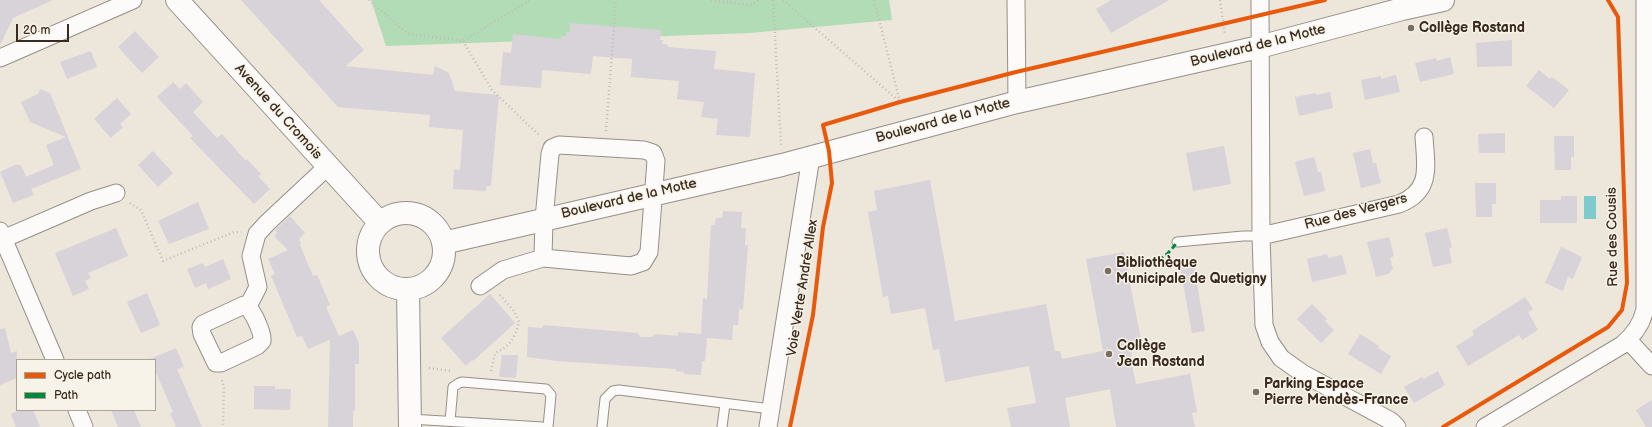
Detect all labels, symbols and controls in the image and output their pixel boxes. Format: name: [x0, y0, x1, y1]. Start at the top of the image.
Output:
scale bar: [18, 16, 71, 42]
place label: Collège Rostand: [1419, 20, 1525, 36]
street label: Boulevard de la Motte: [1189, 21, 1327, 71]
text: 20 m: [23, 23, 50, 38]
marker: Collège Rostand: [1406, 23, 1416, 33]
street label: Avenue du Cromois: [231, 61, 325, 163]
street label: Boulevard de la Motte: [874, 95, 1012, 147]
street label: Boulevard de la Motte: [560, 175, 698, 223]
street label: Rue des Cousis: [1604, 187, 1622, 287]
street label: Rue des Vergers: [1303, 190, 1409, 234]
street label: Voie Verte André Allex: [784, 218, 822, 358]
place label: Bibliothèque Municipale de Quetigny: [1116, 255, 1266, 288]
marker: Bibliothèque Municipale de Quetigny: [1103, 266, 1113, 276]
place label: Collège Jean Rostand: [1117, 338, 1205, 370]
marker: Collège Jean Rostand: [1104, 349, 1114, 359]
legend: [16, 359, 156, 411]
text: Cycle path: [54, 368, 111, 383]
place label: Parking Espace Pierre Mendès-France: [1264, 376, 1408, 408]
marker: Parking Espace Pierre Mendès-France: [1251, 387, 1261, 397]
text: Path: [54, 388, 78, 403]

